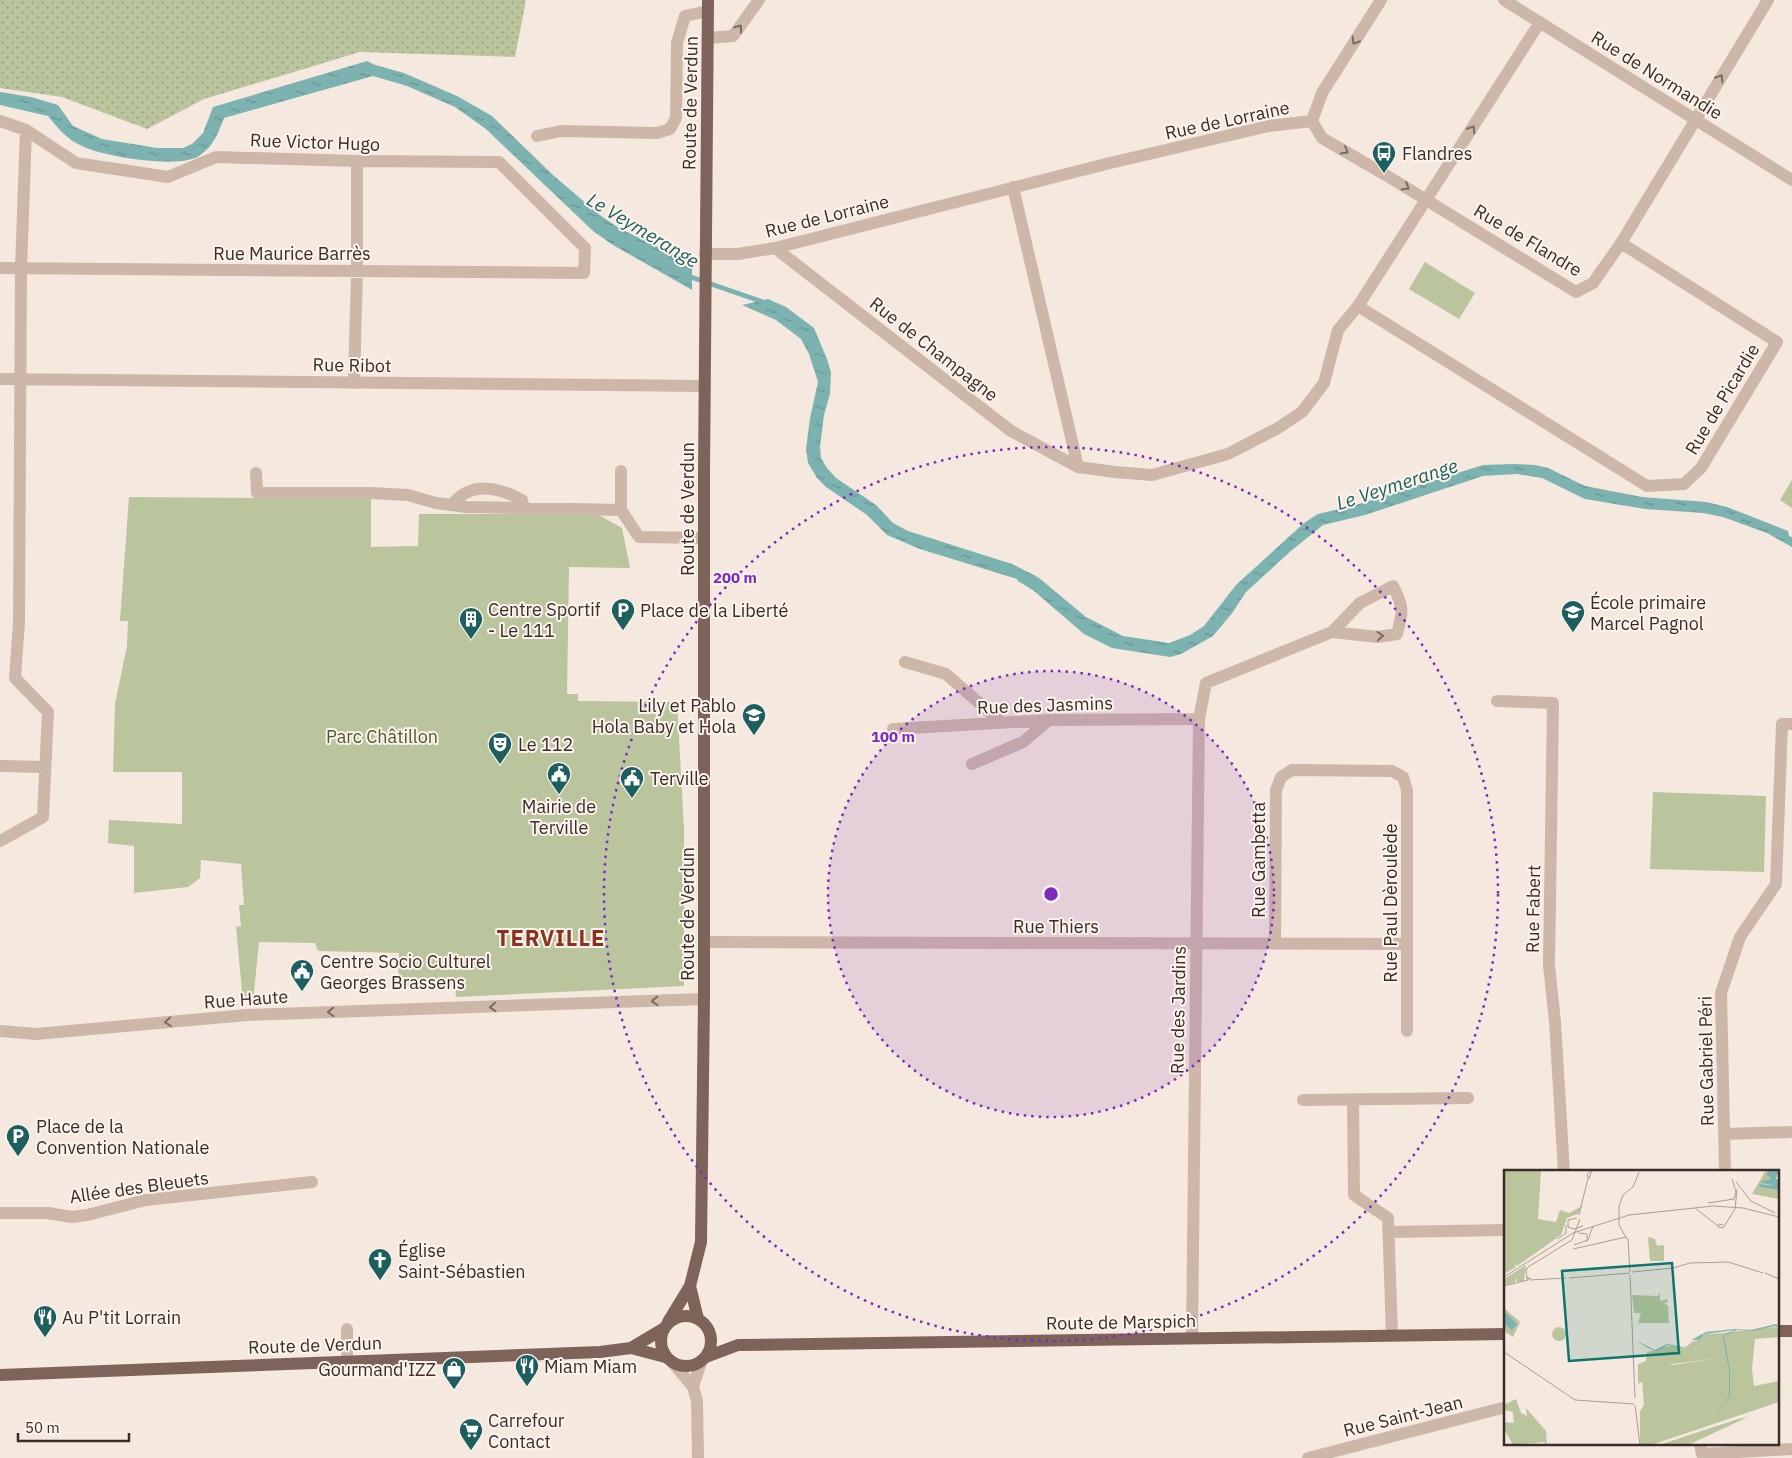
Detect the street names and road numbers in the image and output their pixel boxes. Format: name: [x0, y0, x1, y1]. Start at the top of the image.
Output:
street label: Rue de Normandie: [1587, 25, 1727, 125]
street label: Route de Verdun: [677, 36, 703, 170]
street label: Rue de Lorraine: [1163, 96, 1291, 144]
street label: Rue Victor Hugo: [250, 128, 380, 156]
street label: Rue de Lorraine: [763, 189, 891, 242]
street label: Rue de Flandre: [1470, 199, 1586, 281]
street label: Rue Maurice Barrès: [213, 242, 371, 265]
street label: Rue de Champagne: [865, 292, 1003, 406]
street label: Rue de Picardie: [1680, 339, 1764, 459]
street label: Rue Ribot: [312, 353, 392, 377]
street label: Route de Verdun: [676, 442, 699, 576]
street label: Rue des Jasmins: [977, 691, 1113, 719]
street label: Rue Gambetta: [1247, 802, 1270, 918]
street label: Rue Paul Dèroulède: [1379, 823, 1402, 983]
street label: Route de Verdun: [676, 847, 699, 981]
street label: Rue Fabert: [1521, 865, 1545, 953]
street label: Rue Thiers: [1013, 915, 1099, 938]
street label: Rue des Jardins: [1165, 946, 1191, 1074]
street label: Rue Haute: [203, 985, 289, 1013]
street label: Rue Gabriel Péri: [1693, 996, 1719, 1126]
street label: Allée des Bleuets: [68, 1166, 210, 1208]
street label: Route de Marspich: [1046, 1309, 1196, 1335]
street label: Route de Verdun: [248, 1331, 382, 1359]
street label: Rue Saint-Jean: [1341, 1390, 1465, 1442]

